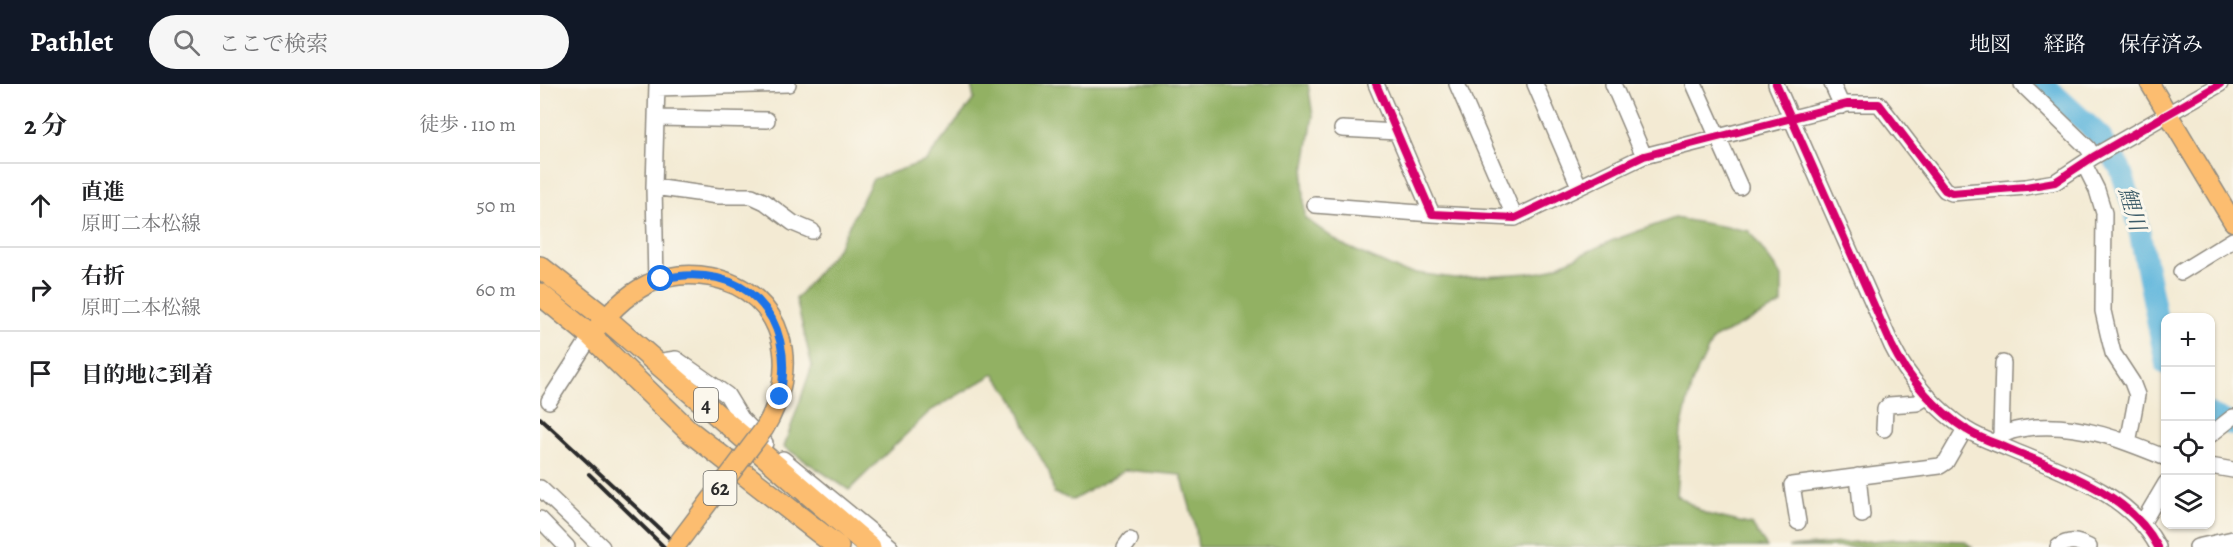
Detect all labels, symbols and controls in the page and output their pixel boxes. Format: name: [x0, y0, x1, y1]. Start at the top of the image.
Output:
search box: [149, 15, 569, 69]
text: Pathlet: [30, 23, 113, 61]
icon: search: [170, 26, 203, 59]
text: ここで検索: [218, 29, 328, 59]
text: 地図: [1969, 30, 2011, 58]
text: 経路: [2044, 30, 2086, 58]
text: 保存済み: [2119, 30, 2203, 58]
text: 2 分: [24, 108, 67, 143]
text: 徒歩 · 110 m: [419, 111, 516, 138]
text: 直進: [81, 177, 125, 207]
water label: 鯉川: [2112, 184, 2153, 236]
icon: ahead: [24, 189, 57, 222]
text: 50 m: [476, 192, 516, 219]
text: 原町二本松線: [81, 210, 201, 237]
text: 右折: [81, 261, 125, 291]
route start: [647, 265, 673, 291]
icon: right: [24, 273, 57, 306]
text: 60 m: [476, 276, 516, 303]
text: 原町二本松線: [81, 294, 201, 321]
map controls: [2161, 313, 2215, 529]
button: +: [2161, 313, 2215, 367]
icon: arrive: [24, 357, 57, 390]
text: 目的地に到着: [81, 360, 213, 390]
button: −: [2161, 367, 2215, 421]
route end: [766, 383, 792, 409]
road number: 4: [694, 388, 718, 422]
button: locate: [2161, 421, 2215, 475]
road number: 62: [704, 471, 736, 505]
button: layers: [2161, 475, 2215, 529]

